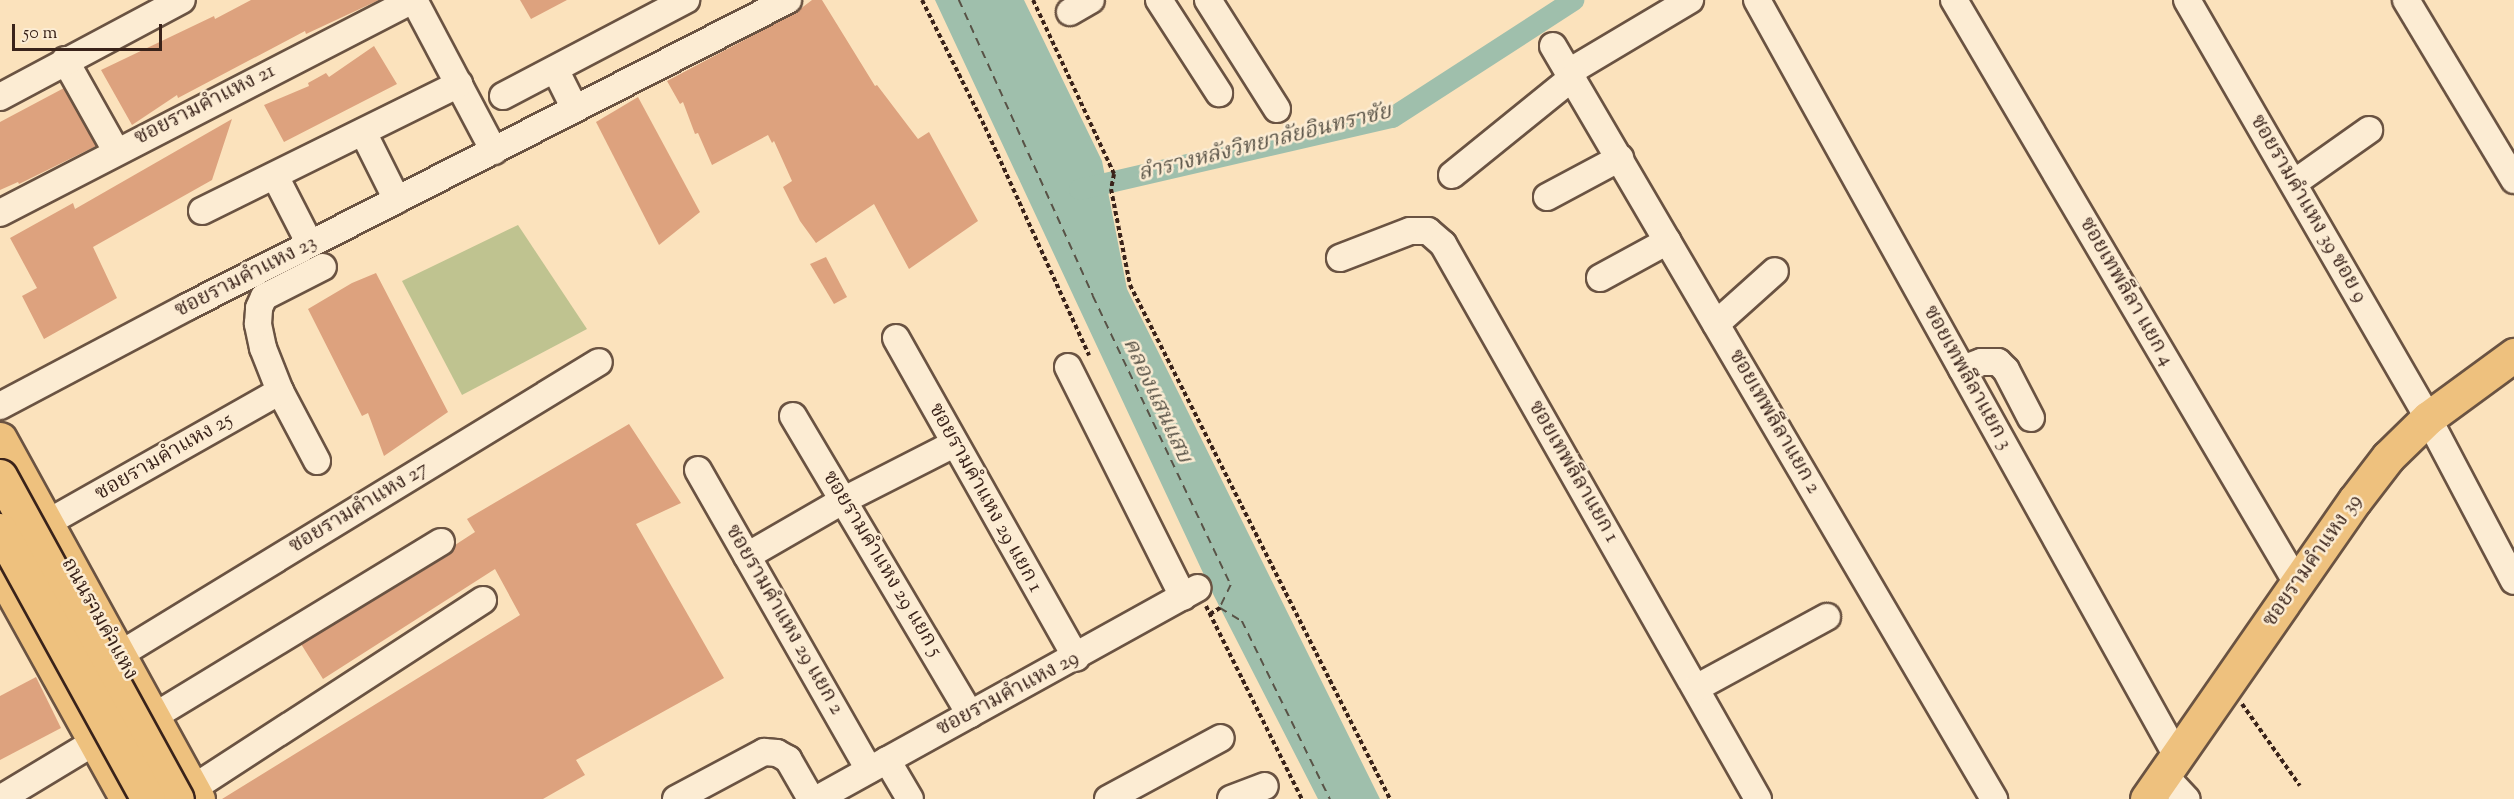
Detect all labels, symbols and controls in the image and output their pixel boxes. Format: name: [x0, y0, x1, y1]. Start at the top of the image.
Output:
scale bar: [15, 12, 165, 50]
text: 50 m: [23, 21, 57, 47]
street label: ซอยรามคำแหง 21: [130, 59, 280, 151]
water label: ลำรางหลังวิทยาลัยอินทราชัย: [1136, 100, 1394, 188]
street label: ซอยรามคำแหง 39 ซอย 9: [2244, 111, 2372, 307]
street label: ซอยเทพลีลา แยก 4: [2073, 213, 2179, 371]
street label: ซอยรามคำแหง 23: [171, 230, 321, 324]
street label: ซอยเทพลีลาแยก 3: [1917, 301, 2017, 455]
water label: คลองแสนแสบ: [1116, 334, 1196, 468]
street label: ซอยเทพลีลาแยก 2: [1723, 345, 1825, 499]
street label: ซอยเทพลีลาแยก 1: [1522, 397, 1624, 547]
street label: ซอยรามคำแหง 29 แยก 1: [922, 399, 1048, 597]
street label: ซอยรามคำแหง 25: [91, 407, 237, 507]
street label: ซอยรามคำแหง 27: [285, 457, 433, 559]
street label: ซอยรามคำแหง 29 แยก 5: [816, 466, 948, 662]
street label: ซอยรามคำแหง 39: [2258, 490, 2368, 632]
street label: ซอยรามคำแหง 29 แยก 2: [719, 520, 849, 720]
street label: ถนนรามคำแหง: [55, 553, 143, 685]
street label: ซอยรามคำแหง 29: [933, 646, 1083, 742]

